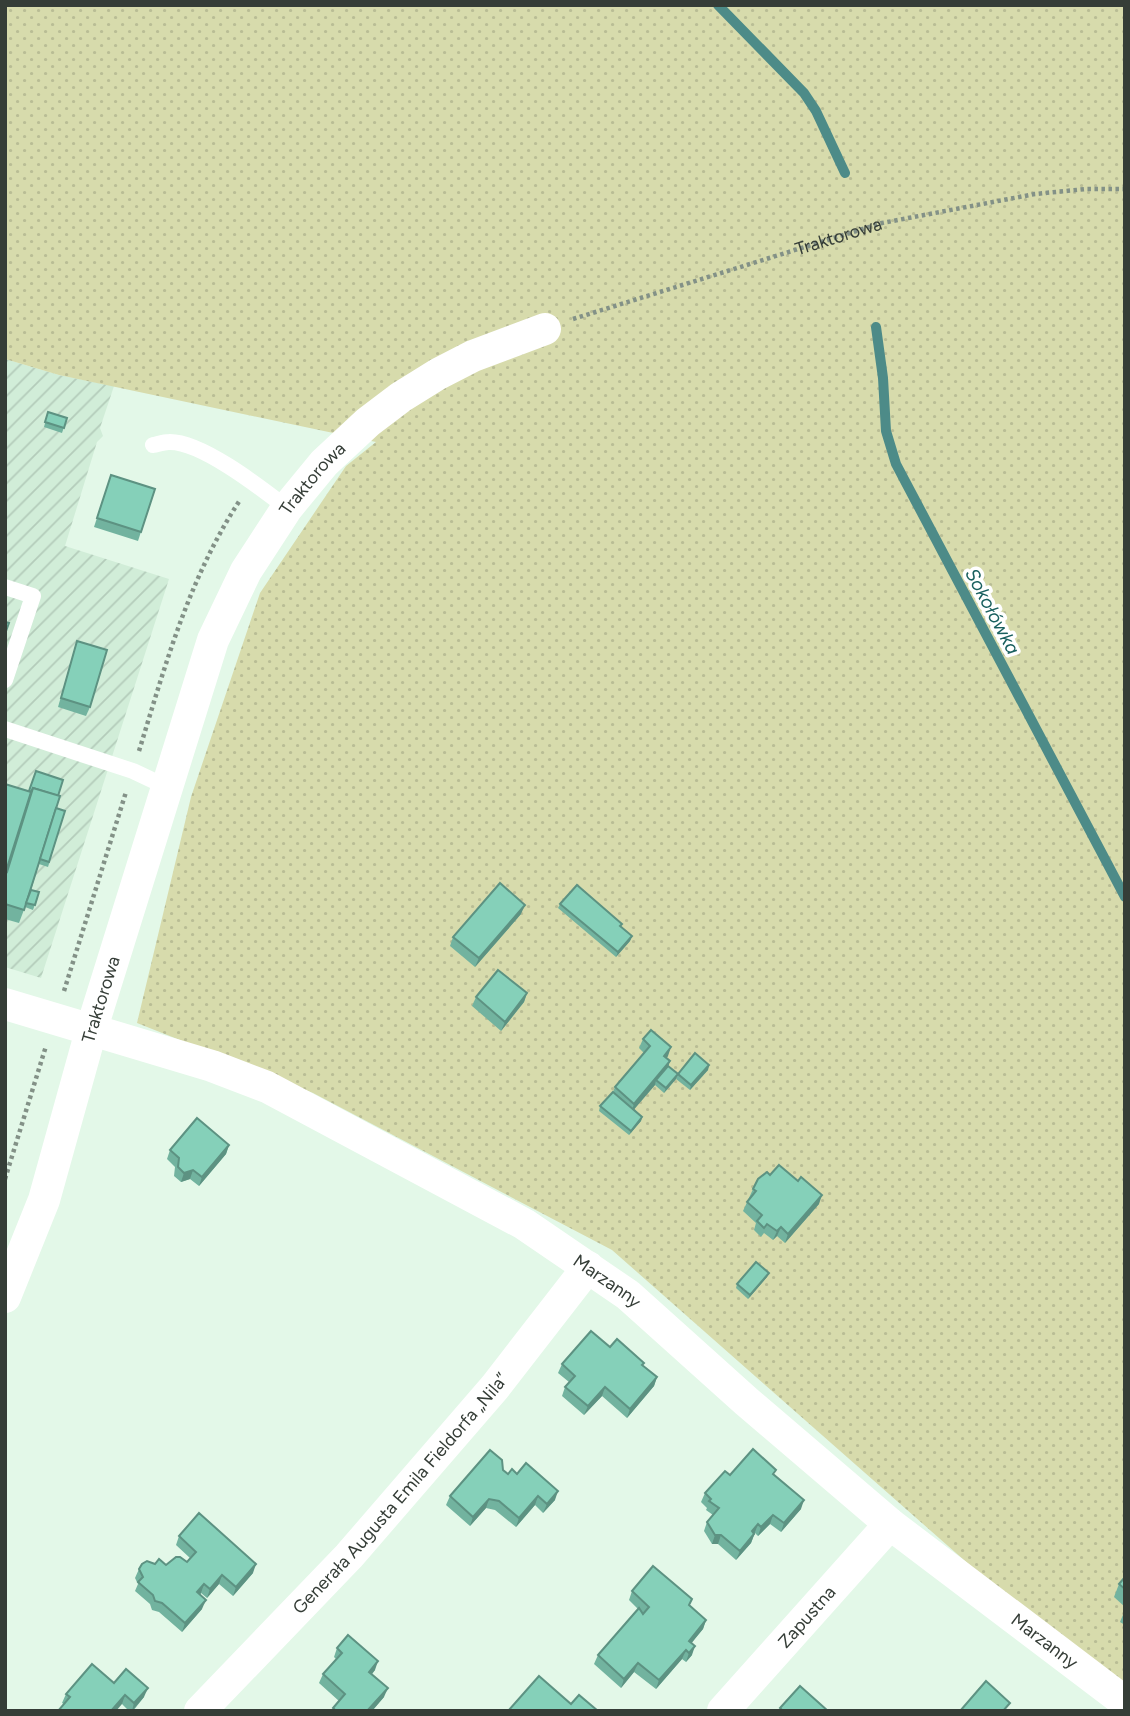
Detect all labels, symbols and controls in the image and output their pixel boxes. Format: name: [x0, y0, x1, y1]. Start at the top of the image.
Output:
street label: Traktorowa: [792, 213, 885, 260]
street label: Traktorowa: [274, 438, 350, 519]
water label: Sokołówka: [960, 564, 1025, 658]
street label: Traktorowa: [77, 953, 125, 1045]
street label: Marzanny: [569, 1250, 646, 1313]
street label: Generała Augusta Emila Fieldorfa „Nila”: [288, 1368, 513, 1619]
street label: Zapustna: [773, 1581, 840, 1653]
street label: Marzanny: [1007, 1609, 1083, 1674]

